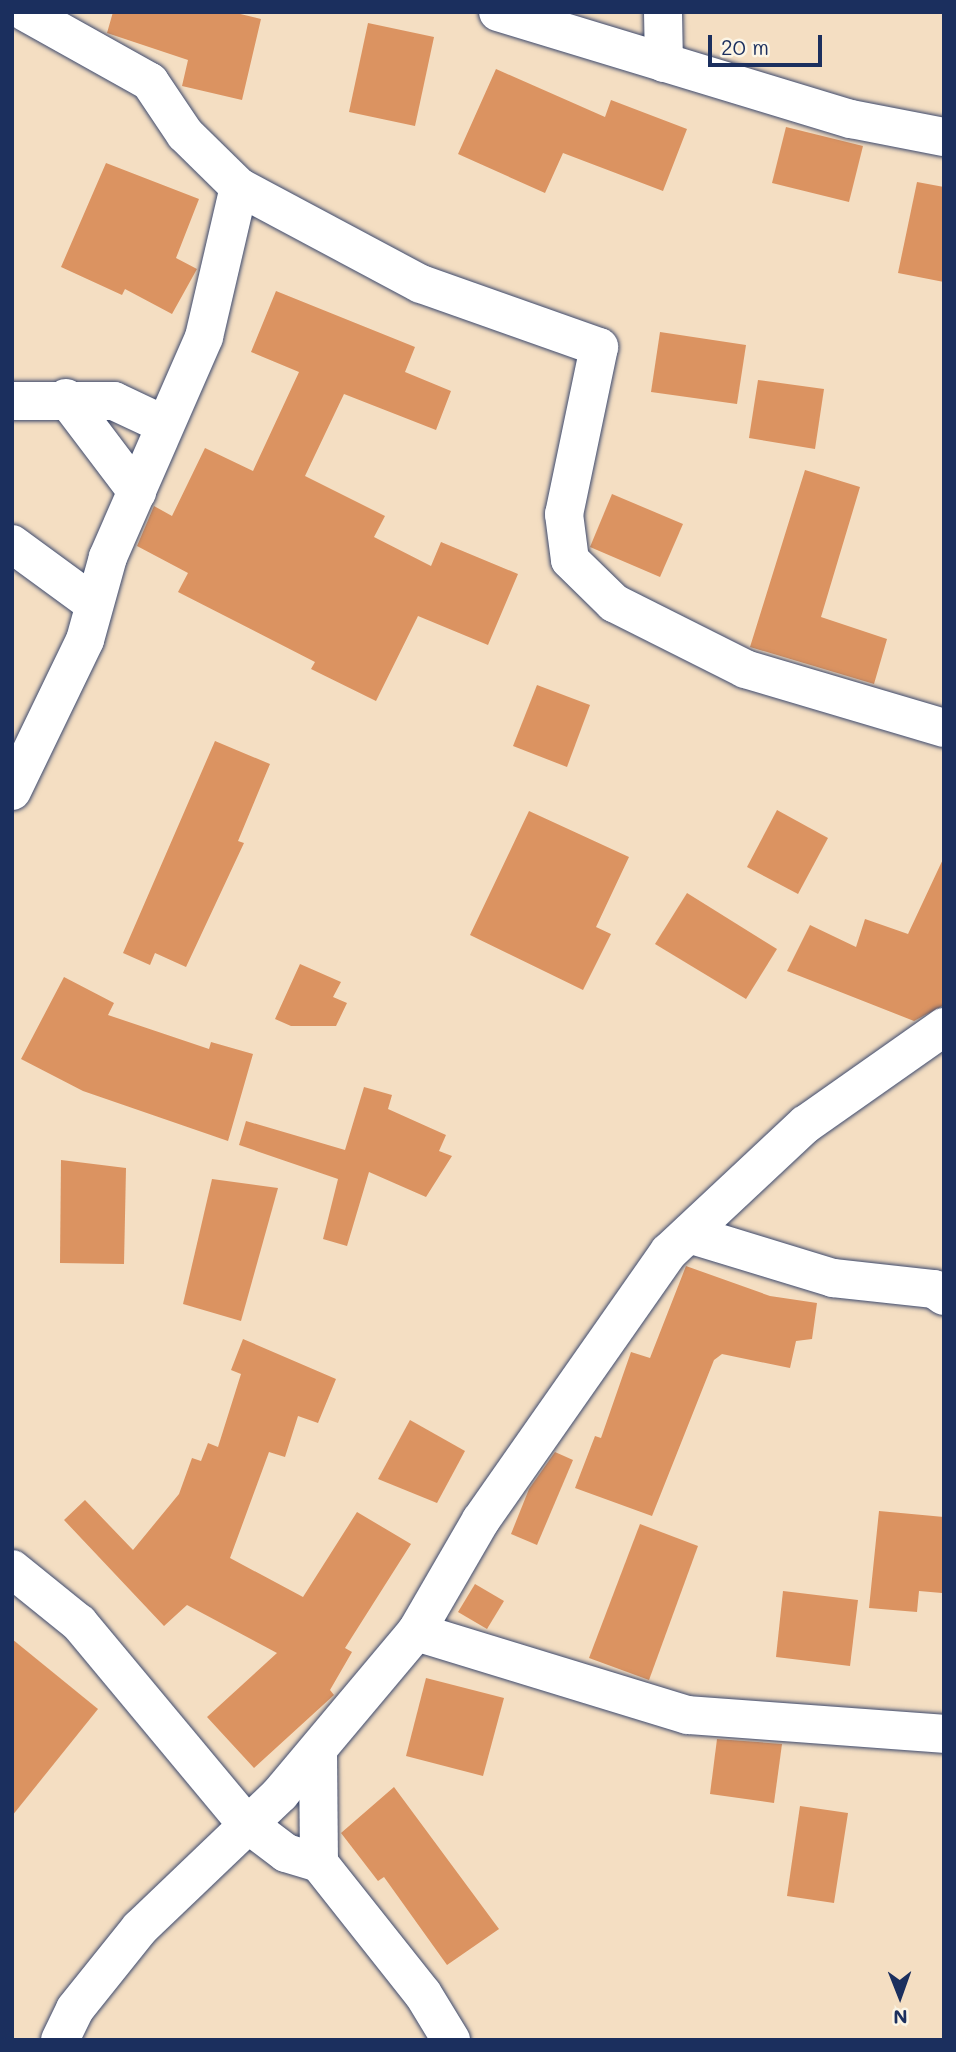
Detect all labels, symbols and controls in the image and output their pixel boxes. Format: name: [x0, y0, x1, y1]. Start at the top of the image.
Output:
scale bar: [711, 21, 825, 65]
text: 20 m: [721, 33, 769, 60]
north arrow: [865, 1961, 935, 2031]
text: N: [893, 2005, 908, 2030]

